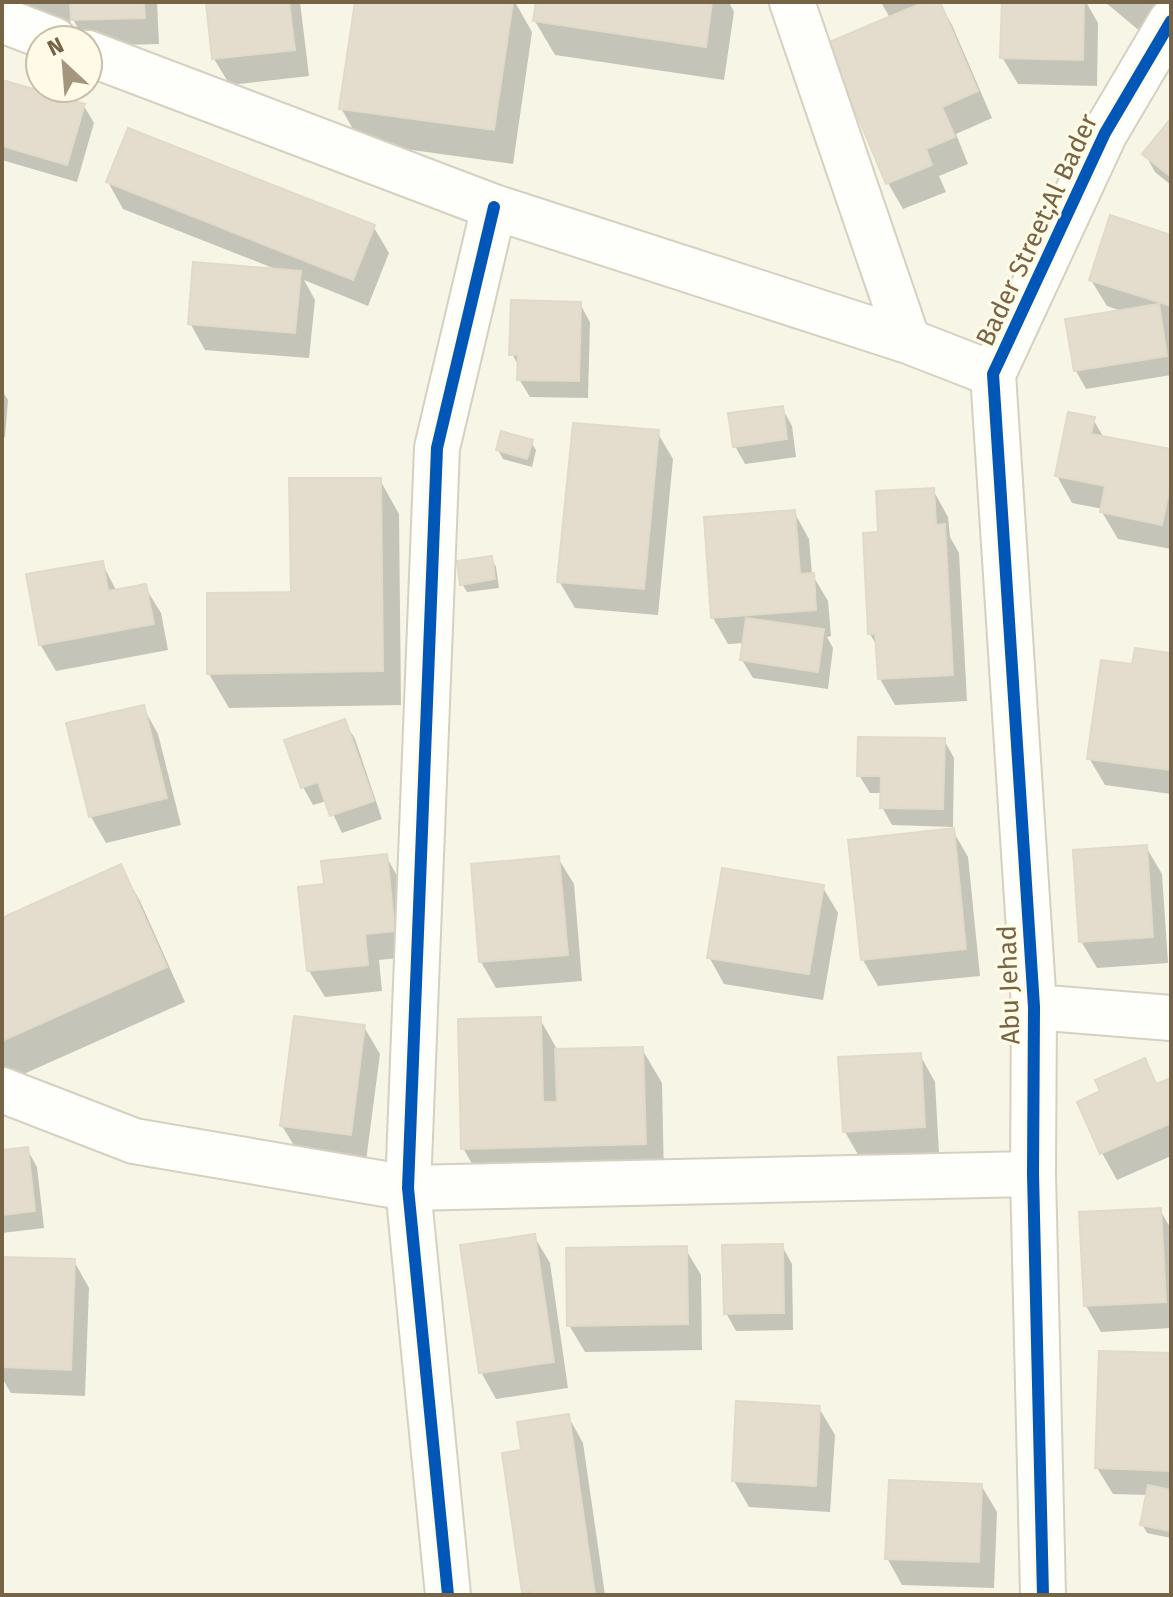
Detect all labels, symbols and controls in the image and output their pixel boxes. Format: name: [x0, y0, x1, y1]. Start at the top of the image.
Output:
north arrow: [24, 24, 104, 104]
text: N: [43, 31, 68, 62]
street label: Bader Street;Al Bader: [970, 109, 1104, 351]
street label: Abu Jehad: [991, 925, 1027, 1045]

